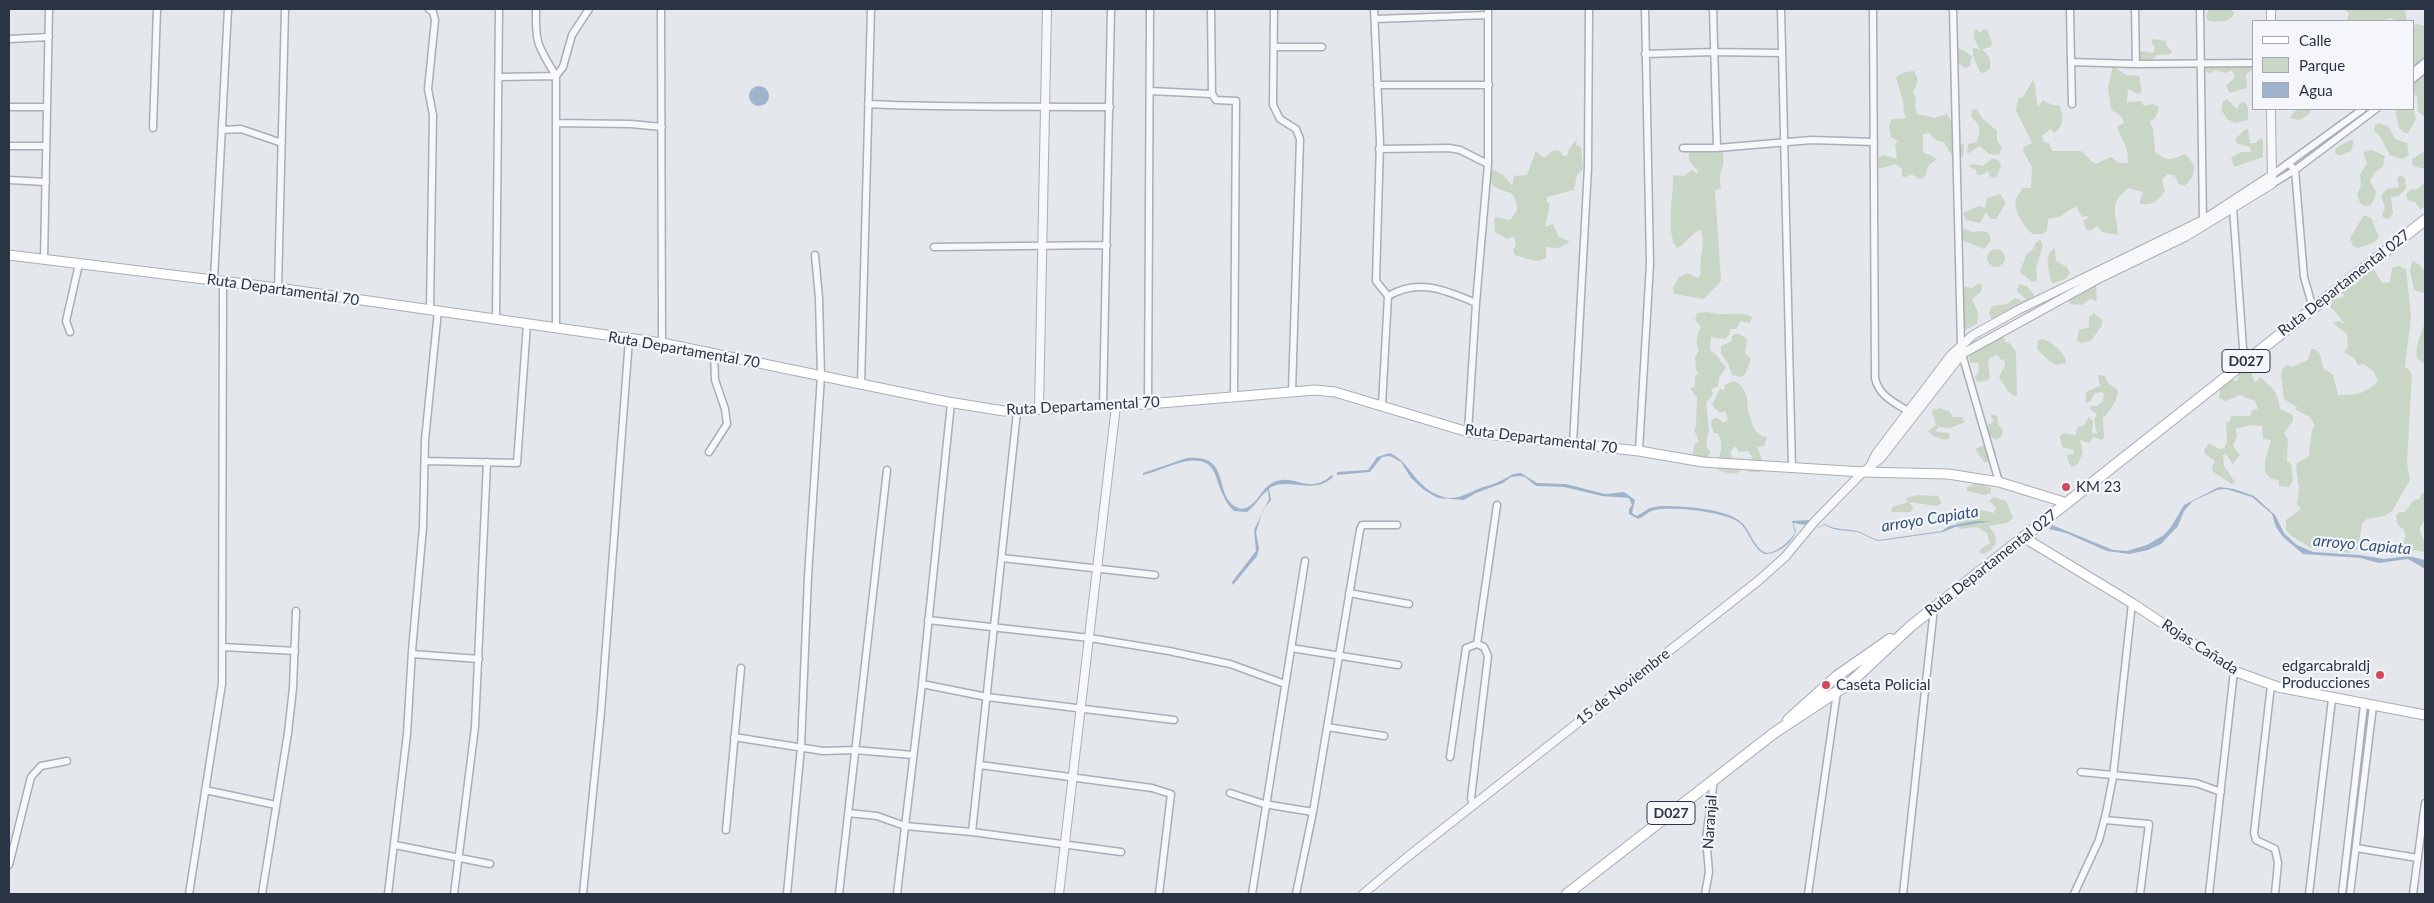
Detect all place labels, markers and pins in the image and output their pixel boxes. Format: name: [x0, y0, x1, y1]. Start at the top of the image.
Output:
place label: KM 23: [2076, 478, 2121, 496]
marker: KM 23: [2060, 481, 2072, 493]
place label: edgarcabraldj Producciones: [2282, 657, 2370, 692]
marker: edgarcabraldj Producciones: [2374, 669, 2386, 681]
place label: Caseta Policial: [1836, 676, 1931, 694]
marker: Caseta Policial: [1820, 679, 1832, 691]

